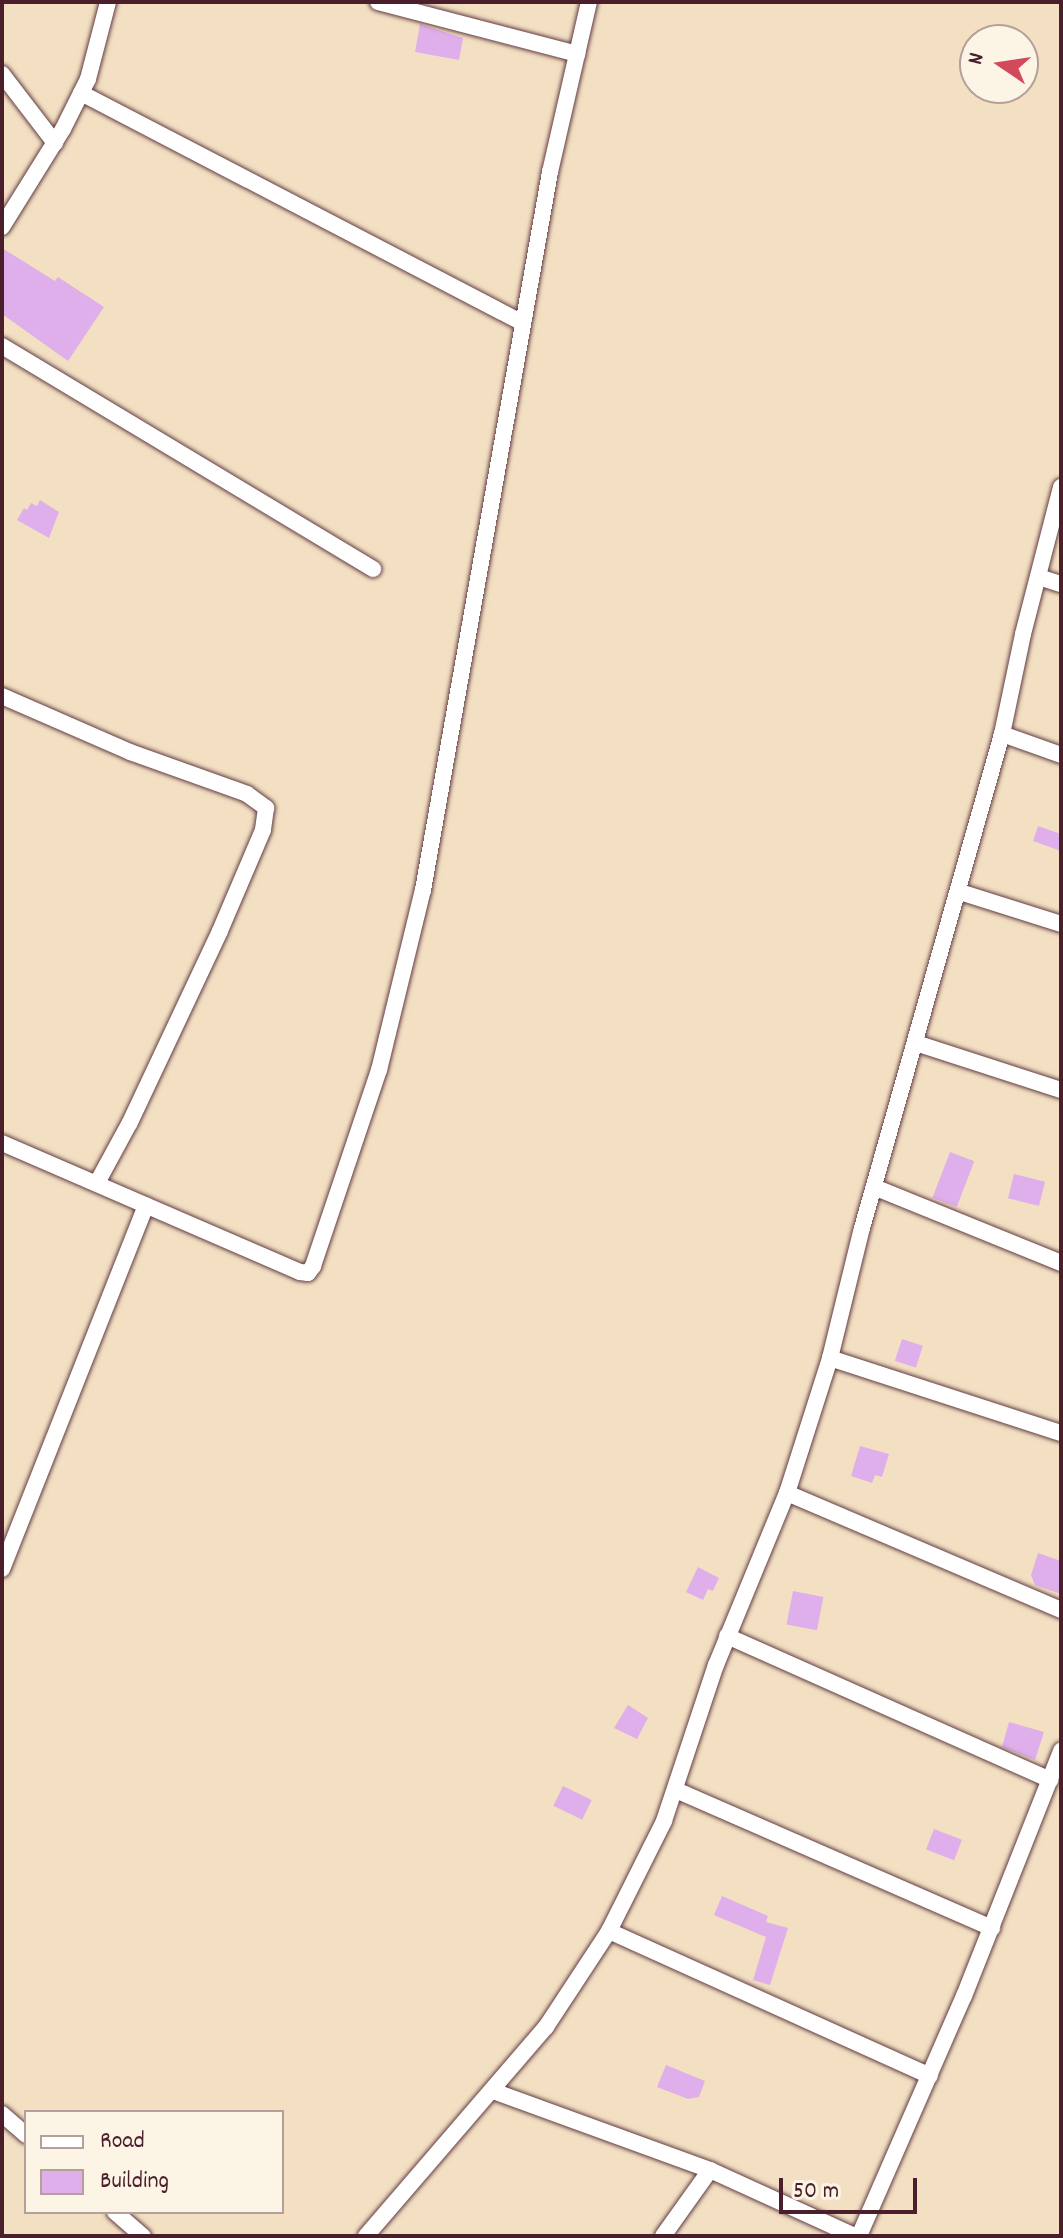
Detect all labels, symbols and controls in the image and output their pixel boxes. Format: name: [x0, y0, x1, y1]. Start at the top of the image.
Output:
north arrow: [959, 24, 1039, 104]
text: N: [961, 50, 993, 68]
legend: [24, 2110, 284, 2214]
text: Road: [100, 2125, 145, 2159]
scale bar: [783, 2162, 921, 2212]
text: Building: [100, 2165, 169, 2199]
text: 50 m: [793, 2175, 839, 2209]

